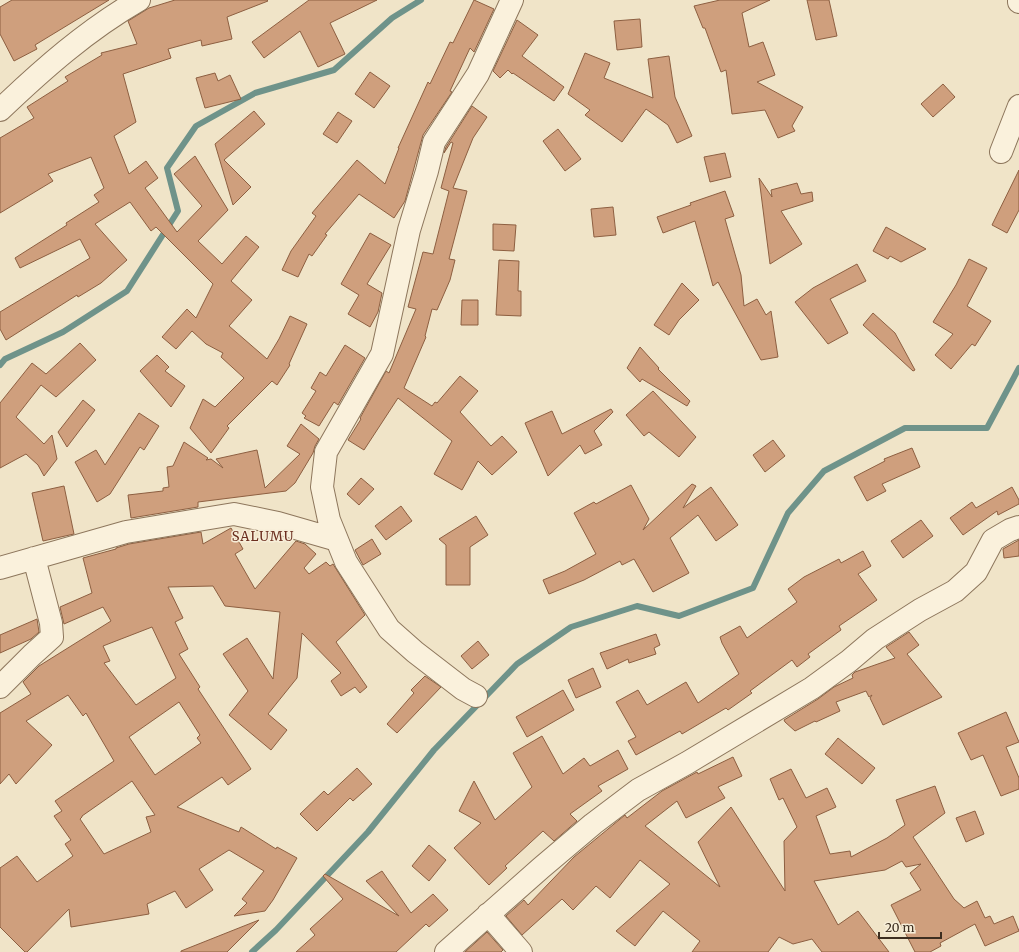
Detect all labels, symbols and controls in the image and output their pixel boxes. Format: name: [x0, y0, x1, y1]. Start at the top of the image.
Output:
district label: SALUMU: [232, 528, 294, 545]
scale bar: [879, 914, 941, 940]
text: 20 m: [885, 920, 914, 935]

